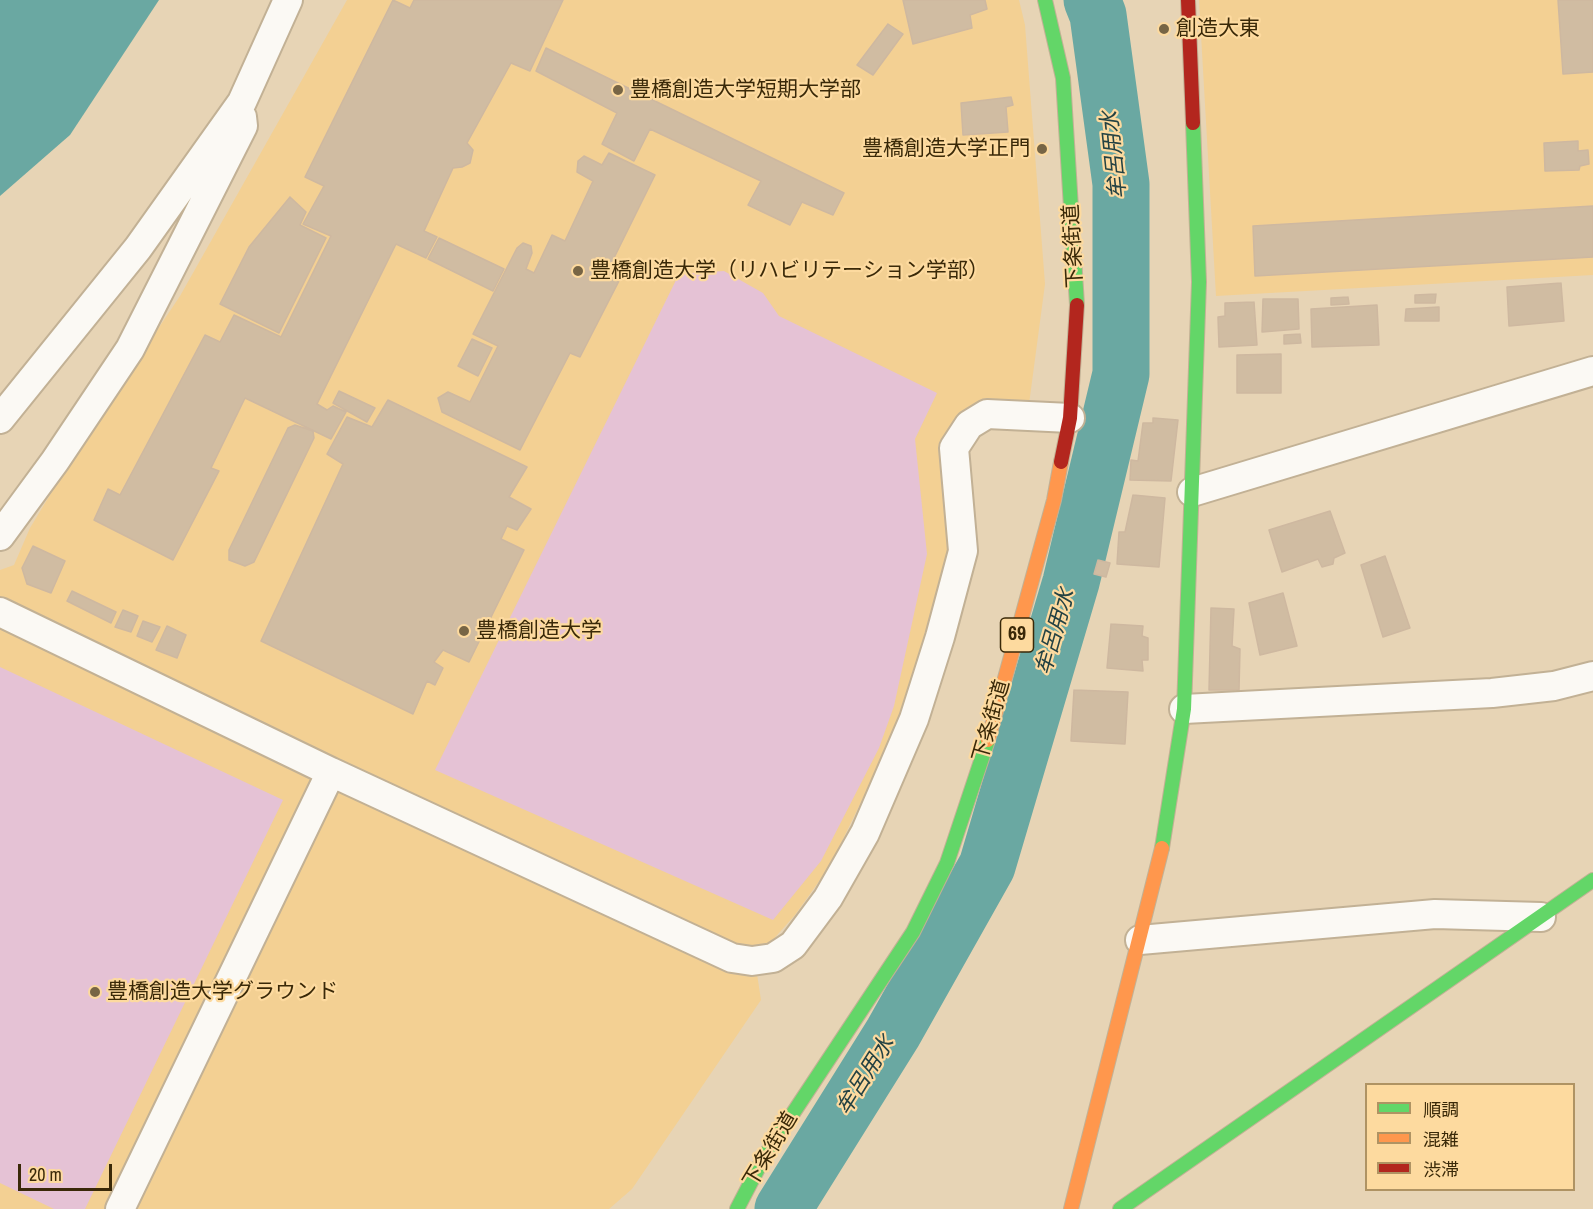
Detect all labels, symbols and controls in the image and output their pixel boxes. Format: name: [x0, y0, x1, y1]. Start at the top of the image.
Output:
place label: 創造大東: [1176, 16, 1260, 42]
marker: 創造大東: [1157, 22, 1171, 36]
place label: 豊橋創造大学短期大学部: [630, 77, 861, 103]
marker: 豊橋創造大学短期大学部: [611, 83, 625, 97]
water label: 牟呂用水: [1097, 110, 1133, 200]
place label: 豊橋創造大学正門: [862, 136, 1030, 162]
marker: 豊橋創造大学正門: [1035, 142, 1049, 156]
street label: 下条街道: [1059, 203, 1089, 289]
place label: 豊橋創造大学（リハビリテーション学部）: [590, 258, 989, 284]
marker: 豊橋創造大学（リハビリテーション学部）: [571, 264, 585, 278]
water label: 牟呂用水: [1031, 586, 1081, 678]
place label: 豊橋創造大学: [476, 618, 602, 644]
road number: 69: [1000, 618, 1034, 652]
marker: 豊橋創造大学: [457, 624, 471, 638]
street label: 下条街道: [968, 677, 1016, 765]
place label: 豊橋創造大学グラウンド: [107, 979, 338, 1005]
marker: 豊橋創造大学グラウンド: [88, 985, 102, 999]
water label: 牟呂用水: [831, 1032, 901, 1120]
legend: [1365, 1083, 1575, 1191]
text: 順調: [1423, 1097, 1459, 1122]
street label: 下条街道: [739, 1108, 803, 1192]
text: 混雑: [1423, 1127, 1459, 1152]
scale bar: [21, 1152, 116, 1190]
text: 渋滞: [1423, 1157, 1459, 1182]
text: 20 m: [29, 1162, 62, 1187]

